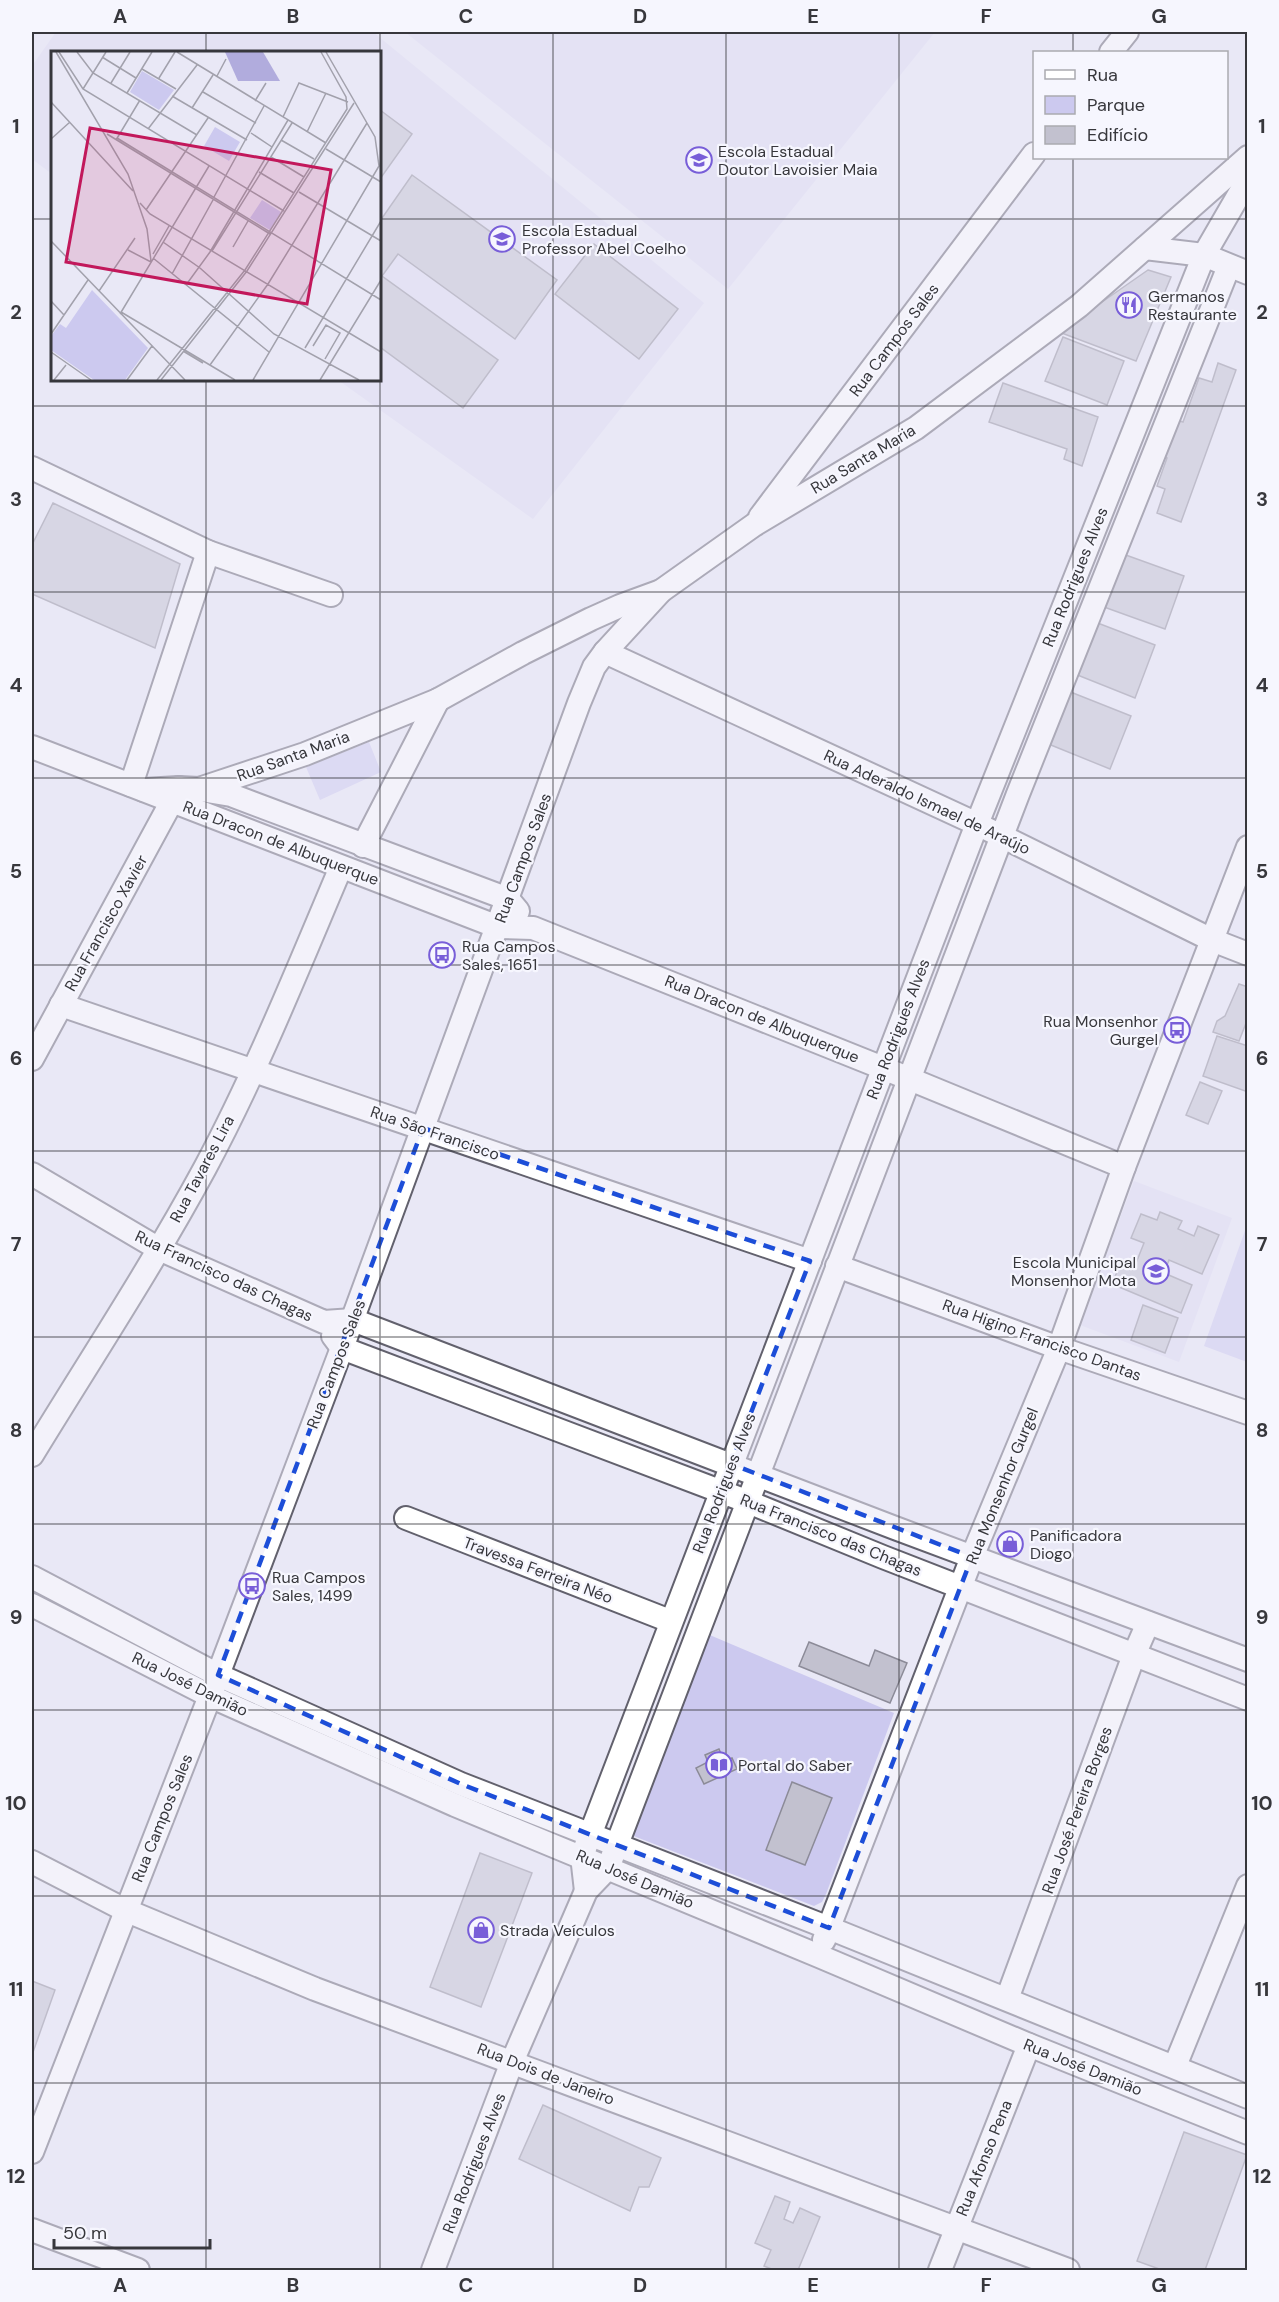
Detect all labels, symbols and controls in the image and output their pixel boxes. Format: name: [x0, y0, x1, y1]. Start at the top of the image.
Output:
text: A: [113, 3, 127, 29]
text: B: [287, 3, 299, 29]
text: C: [459, 3, 473, 29]
text: D: [633, 3, 647, 29]
text: E: [807, 3, 819, 29]
text: F: [980, 3, 992, 29]
text: G: [1151, 3, 1167, 29]
inset map: [51, 51, 381, 381]
legend: [1033, 51, 1228, 159]
text: Rua: [1087, 63, 1118, 87]
text: Parque: [1087, 93, 1145, 117]
text: 1: [12, 113, 20, 139]
text: 1: [1258, 113, 1266, 139]
text: Edifício: [1087, 123, 1148, 147]
place label: Escola Estadual Doutor Lavoisier Maia: [718, 141, 877, 180]
school or university icon: Escola Estadual Doutor Lavoisier Maia: [684, 145, 714, 175]
place label: Escola Estadual Professor Abel Coelho: [522, 220, 686, 259]
school or university icon: Escola Estadual Professor Abel Coelho: [487, 224, 517, 254]
street label: Rua Campos Sales: [845, 279, 943, 401]
place label: Germanos Restaurante: [1148, 286, 1237, 325]
restaurant icon: Germanos Restaurante: [1114, 290, 1144, 320]
text: 2: [10, 299, 22, 325]
text: 2: [1256, 299, 1268, 325]
street label: Rua Santa Maria: [807, 419, 919, 499]
text: 3: [10, 486, 22, 512]
text: 3: [1256, 486, 1268, 512]
street label: Rua Rodrigues Alves: [1037, 504, 1113, 650]
text: 4: [10, 672, 23, 698]
text: 4: [1256, 672, 1269, 698]
street label: Rua Santa Maria: [234, 726, 352, 786]
street label: Rua Aderaldo Ismael de Araújo: [820, 745, 1034, 859]
street label: Rua Campos Sales: [490, 790, 556, 926]
street label: Rua Dracon de Albuquerque: [180, 796, 382, 890]
street label: Rua Francisco Xavier: [60, 851, 152, 995]
text: 5: [10, 858, 22, 884]
text: 5: [1256, 858, 1268, 884]
place label: Rua Campos Sales, 1651: [462, 936, 556, 975]
bus stop icon: Rua Campos Sales, 1651: [427, 940, 457, 970]
street label: Rua Rodrigues Alves: [862, 956, 934, 1102]
street label: Rua Dracon de Albuquerque: [662, 970, 862, 1068]
place label: Rua Monsenhor Gurgel: [1043, 1011, 1158, 1050]
bus stop icon: Rua Monsenhor Gurgel: [1162, 1015, 1192, 1045]
text: 6: [10, 1045, 22, 1071]
text: 6: [1256, 1045, 1268, 1071]
street label: Rua São Francisco: [368, 1101, 502, 1165]
street label: Rua Tavares Lira: [165, 1112, 239, 1226]
street label: Rua Francisco das Chagas: [132, 1225, 316, 1327]
text: 7: [11, 1231, 22, 1257]
text: 7: [1257, 1231, 1268, 1257]
place label: Escola Municipal Monsenhor Mota: [1011, 1252, 1136, 1291]
school or university icon: Escola Municipal Monsenhor Mota: [1141, 1256, 1171, 1286]
street label: Rua Higino Francisco Dantas: [940, 1294, 1144, 1386]
street label: Rua Campos Sales: [302, 1297, 370, 1431]
street label: Rua Monsenhor Gurgel: [961, 1405, 1043, 1567]
street label: Rua Rodrigues Alves: [688, 1410, 760, 1556]
text: 8: [10, 1417, 22, 1443]
text: 8: [1256, 1417, 1268, 1443]
street label: Rua Francisco das Chagas: [737, 1489, 925, 1581]
place label: Panificadora Diogo: [1030, 1525, 1122, 1564]
shop icon: Panificadora Diogo: [995, 1529, 1025, 1559]
street label: Travessa Ferreira Néo: [460, 1532, 616, 1608]
place label: Rua Campos Sales, 1499: [272, 1567, 366, 1606]
bus stop icon: Rua Campos Sales, 1499: [237, 1571, 267, 1601]
text: 9: [10, 1604, 22, 1630]
text: 9: [1256, 1604, 1268, 1630]
street label: Rua José Damião: [129, 1647, 251, 1721]
street label: Rua José Pereira Borges: [1037, 1724, 1117, 1896]
library icon: Portal do Saber: [704, 1750, 734, 1780]
street label: Rua Campos Sales: [127, 1751, 197, 1885]
place label: Portal do Saber: [738, 1755, 852, 1776]
text: 10: [5, 1790, 27, 1816]
text: 10: [1251, 1790, 1273, 1816]
street label: Rua José Damião: [573, 1845, 697, 1913]
shop icon: Strada Veículos: [466, 1915, 496, 1945]
place label: Strada Veículos: [500, 1920, 615, 1941]
text: 11: [9, 1976, 23, 2002]
text: 11: [1255, 1976, 1269, 2002]
street label: Rua José Damião: [1020, 2034, 1146, 2100]
street label: Rua Dois de Janeiro: [474, 2038, 618, 2110]
street label: Rua Rodrigues Alves: [438, 2090, 510, 2236]
street label: Rua Afonso Pena: [951, 2097, 1017, 2219]
text: 12: [7, 2163, 25, 2189]
text: 12: [1253, 2163, 1271, 2189]
scale bar: [54, 2212, 210, 2250]
text: 50 m: [63, 2221, 107, 2245]
text: A: [113, 2272, 127, 2298]
text: B: [287, 2272, 299, 2298]
text: C: [459, 2272, 473, 2298]
text: D: [633, 2272, 647, 2298]
text: E: [807, 2272, 819, 2298]
text: F: [980, 2272, 992, 2298]
text: G: [1151, 2272, 1167, 2298]

